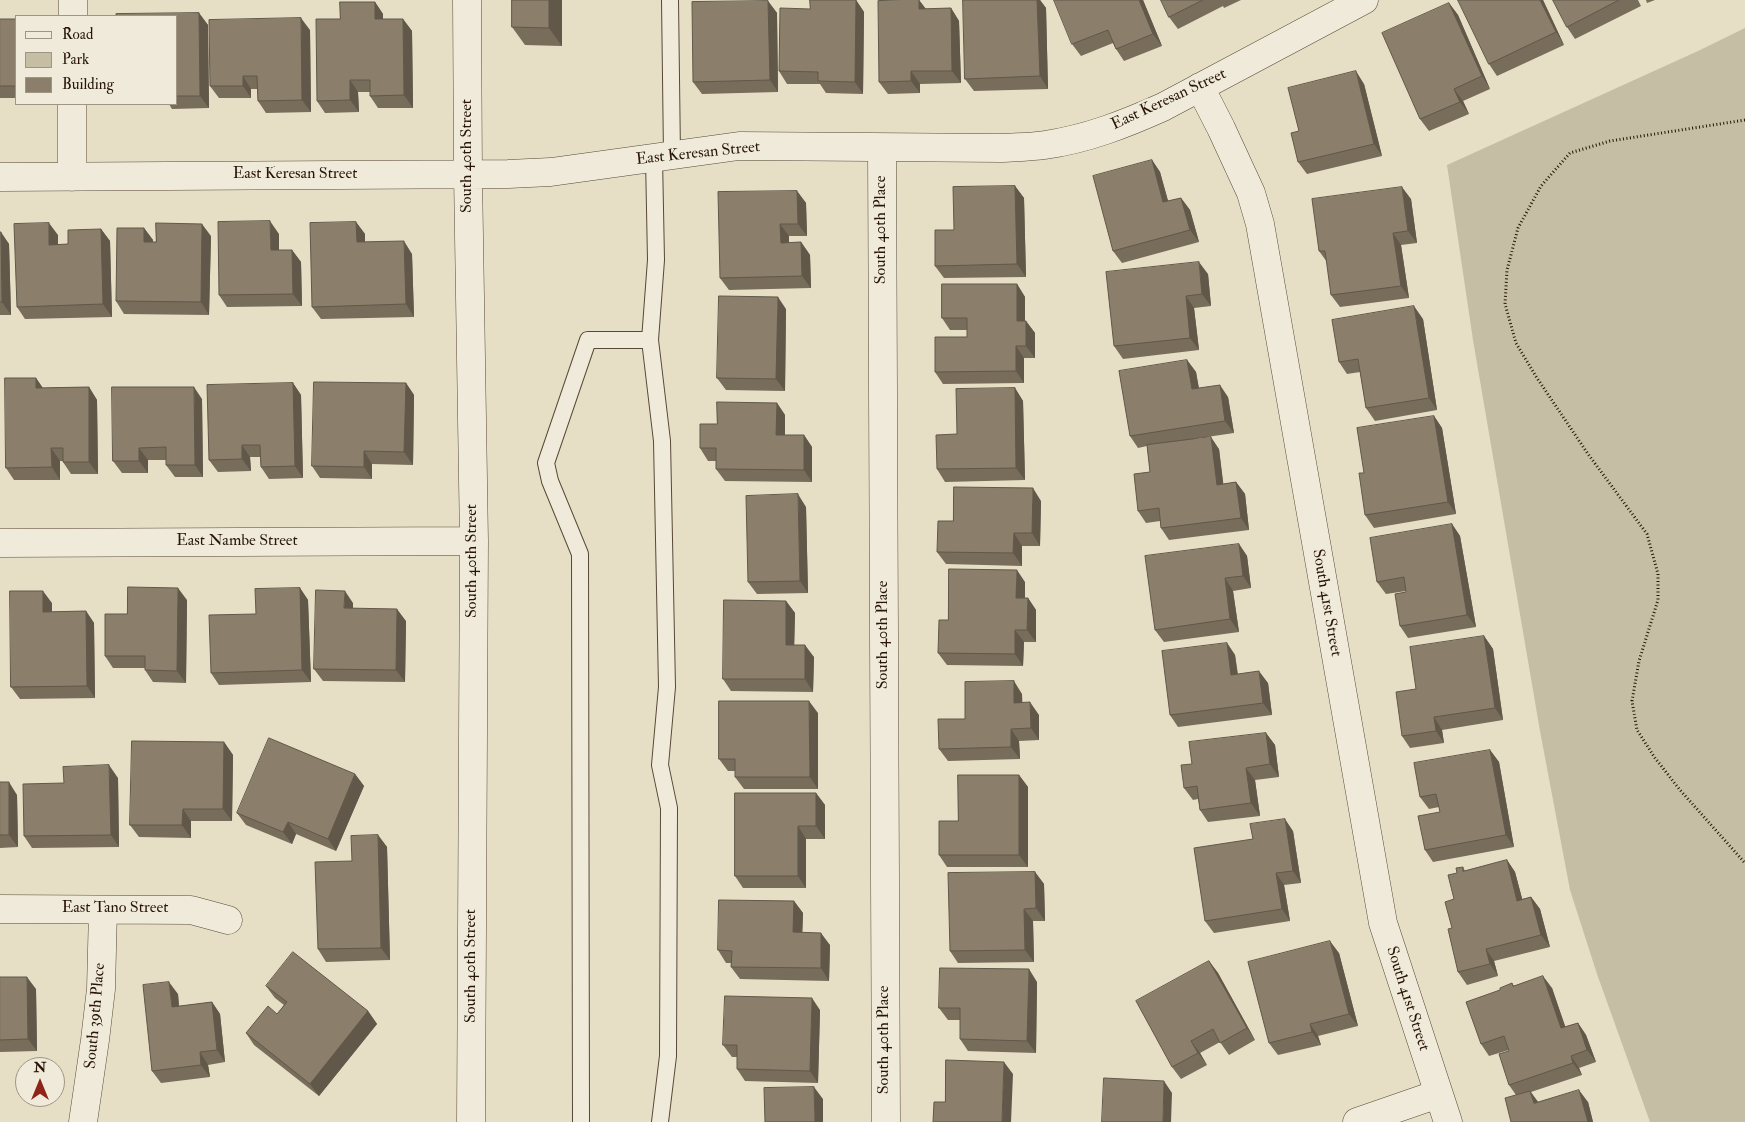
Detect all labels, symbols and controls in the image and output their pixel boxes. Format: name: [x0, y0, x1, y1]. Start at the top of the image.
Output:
legend: [15, 15, 178, 105]
text: Road: [62, 25, 93, 44]
text: Park: [62, 50, 89, 69]
street label: East Keresan Street: [1108, 65, 1230, 135]
text: Building: [62, 75, 114, 94]
street label: South 40th Street: [458, 99, 478, 213]
street label: East Keresan Street: [635, 138, 761, 170]
street label: East Keresan Street: [233, 165, 357, 185]
street label: South 40th Place: [872, 176, 892, 284]
street label: South 40th Street: [463, 504, 483, 618]
street label: East Nambe Street: [176, 532, 298, 552]
street label: South 41st Street: [1307, 548, 1345, 658]
street label: South 40th Place: [874, 581, 894, 689]
street label: East Tano Street: [62, 899, 168, 919]
street label: South 40th Street: [462, 909, 482, 1023]
street label: South 41st Street: [1381, 944, 1433, 1054]
street label: South 39th Place: [82, 962, 110, 1070]
street label: South 40th Place: [875, 986, 895, 1094]
north arrow: [15, 1057, 65, 1107]
text: N: [34, 1059, 46, 1076]

